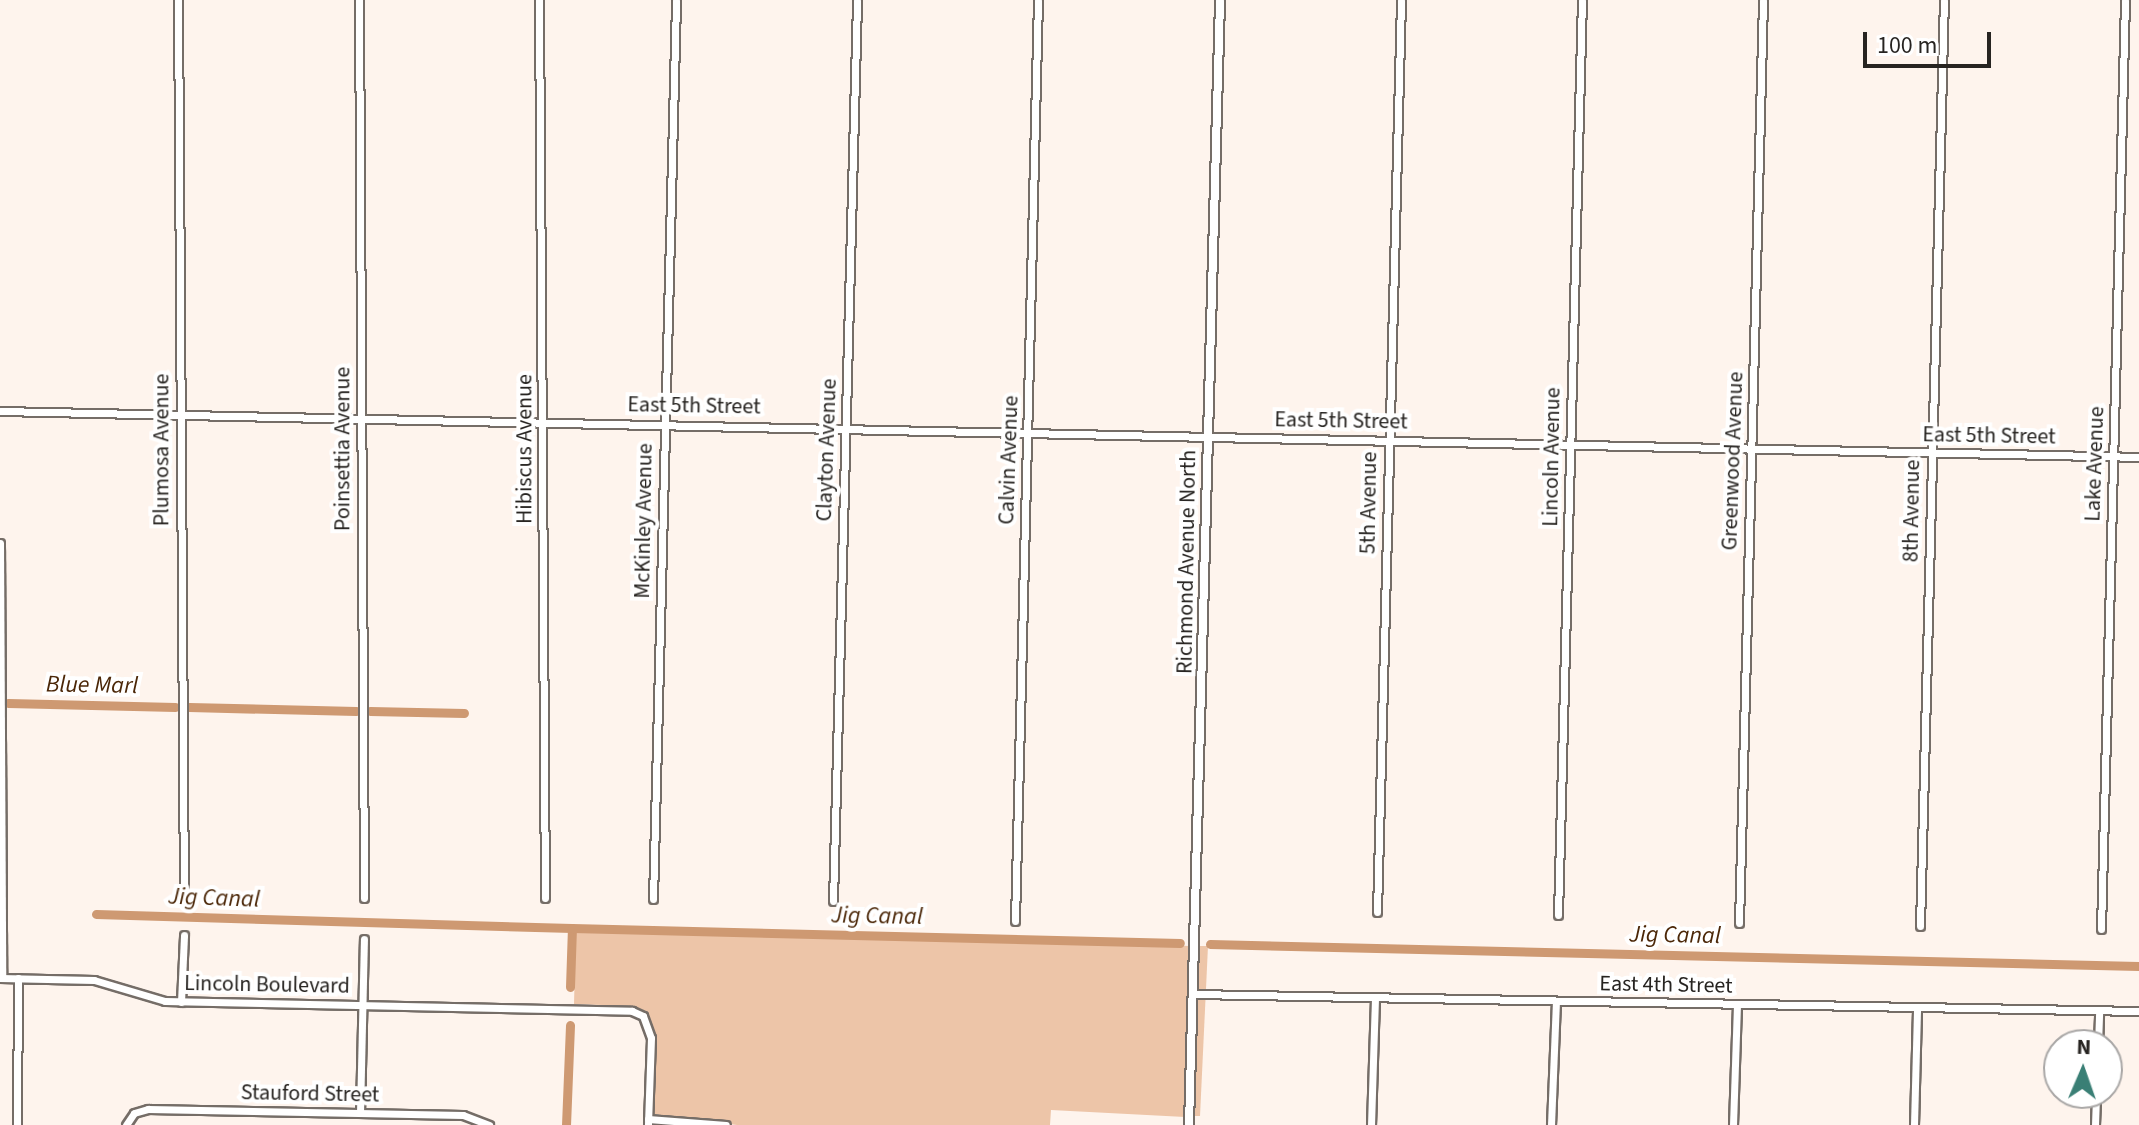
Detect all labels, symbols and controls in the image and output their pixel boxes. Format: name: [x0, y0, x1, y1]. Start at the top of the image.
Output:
scale bar: [1867, 16, 1995, 66]
text: 100 m: [1877, 28, 1937, 63]
street label: Poinsettia Avenue: [330, 367, 356, 531]
street label: Greenwood Avenue: [1717, 371, 1749, 551]
street label: Plumosa Avenue: [149, 374, 175, 526]
street label: Hibiscus Avenue: [512, 374, 538, 524]
street label: Clayton Avenue: [811, 378, 843, 522]
street label: Lincoln Avenue: [1538, 387, 1566, 527]
street label: East 5th Street: [627, 392, 761, 420]
street label: Calvin Avenue: [994, 395, 1024, 525]
street label: Lake Avenue: [2080, 406, 2110, 522]
street label: East 5th Street: [1274, 407, 1408, 435]
street label: East 5th Street: [1922, 422, 2056, 450]
street label: McKinley Avenue: [629, 443, 659, 599]
street label: Richmond Avenue North: [1172, 450, 1202, 674]
street label: 5th Avenue: [1355, 452, 1383, 554]
street label: 8th Avenue: [1898, 460, 1926, 562]
water label: Blue Marl: [46, 670, 138, 700]
water label: Jig Canal: [168, 882, 260, 914]
water label: Jig Canal: [831, 901, 923, 931]
water label: Jig Canal: [1629, 920, 1721, 950]
street label: Lincoln Boulevard: [184, 970, 350, 1000]
street label: East 4th Street: [1599, 971, 1733, 999]
north arrow: [2043, 1029, 2123, 1109]
text: N: [2076, 1031, 2092, 1063]
street label: Stauford Street: [241, 1080, 379, 1108]

